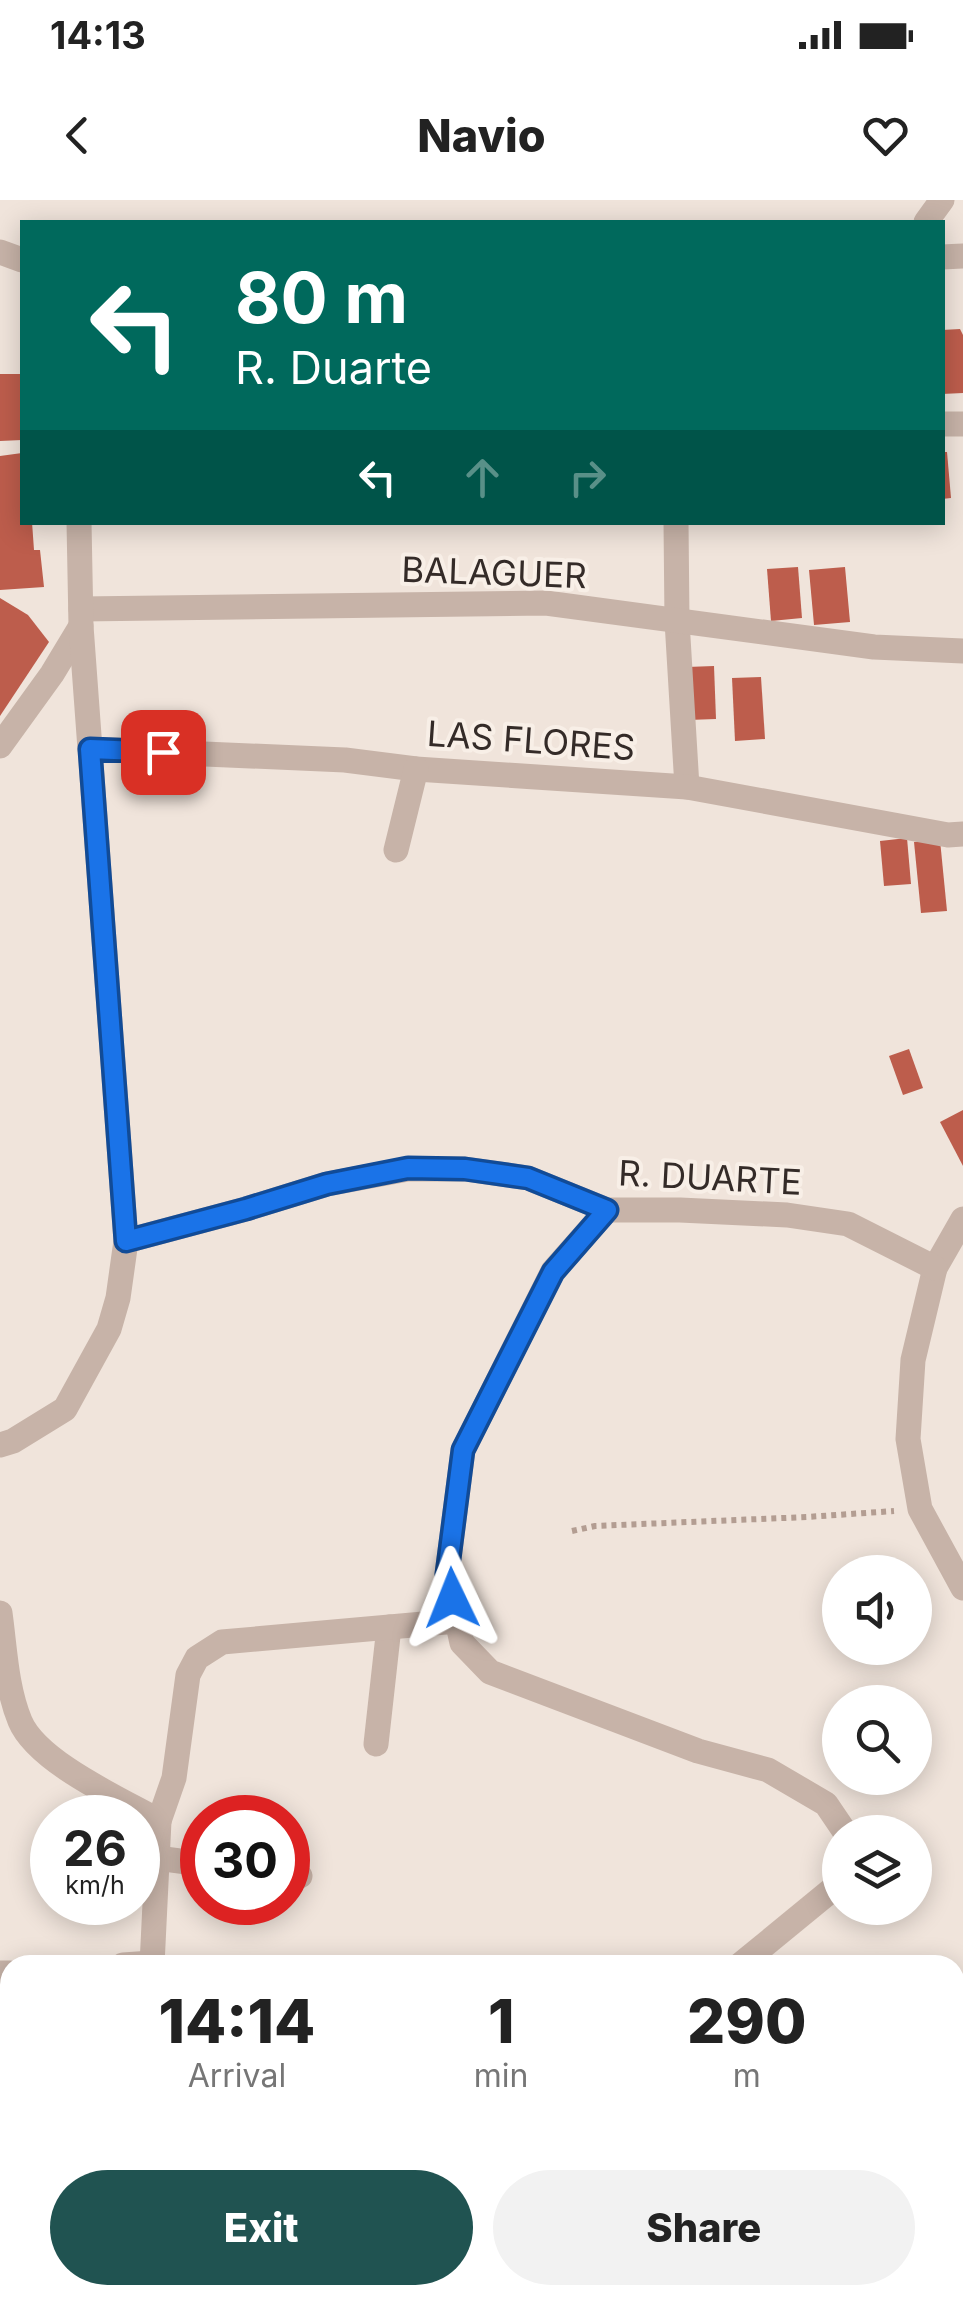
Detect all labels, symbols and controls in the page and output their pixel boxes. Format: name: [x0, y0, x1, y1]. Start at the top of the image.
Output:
text: 14:13: [50, 12, 146, 58]
icon: back: [50, 108, 105, 163]
text: Navio: [417, 108, 546, 163]
icon: heart: [858, 108, 913, 163]
text: 80 m: [235, 255, 408, 340]
icon: left: [70, 260, 200, 390]
text: R. Duarte: [235, 340, 432, 395]
icon: left: [350, 450, 405, 505]
icon: ahead: [455, 450, 510, 505]
icon: right: [560, 450, 615, 505]
street label: BALAGUER: [401, 548, 587, 596]
pin: [121, 710, 206, 795]
street label: LAS FLORES: [426, 712, 637, 768]
icon: arrive: [136, 725, 191, 780]
street label: R. DUARTE: [617, 1151, 803, 1203]
position arrow: [400, 1546, 504, 1650]
map controls: [822, 1555, 932, 1925]
button: sound: [822, 1555, 932, 1665]
button: search: [822, 1685, 932, 1795]
speed limit sign: 30: [180, 1795, 310, 1925]
button: layers: [822, 1815, 932, 1925]
text: 26: [63, 1818, 127, 1878]
text: km/h: [65, 1870, 125, 1900]
text: 14:14: [159, 1985, 315, 2057]
text: 1: [488, 1985, 514, 2057]
text: 290: [687, 1985, 806, 2057]
text: Arrival: [188, 2056, 286, 2095]
text: min: [474, 2056, 528, 2095]
text: m: [733, 2056, 761, 2095]
button: Exit: [50, 2170, 473, 2285]
button: Share: [493, 2170, 915, 2285]

